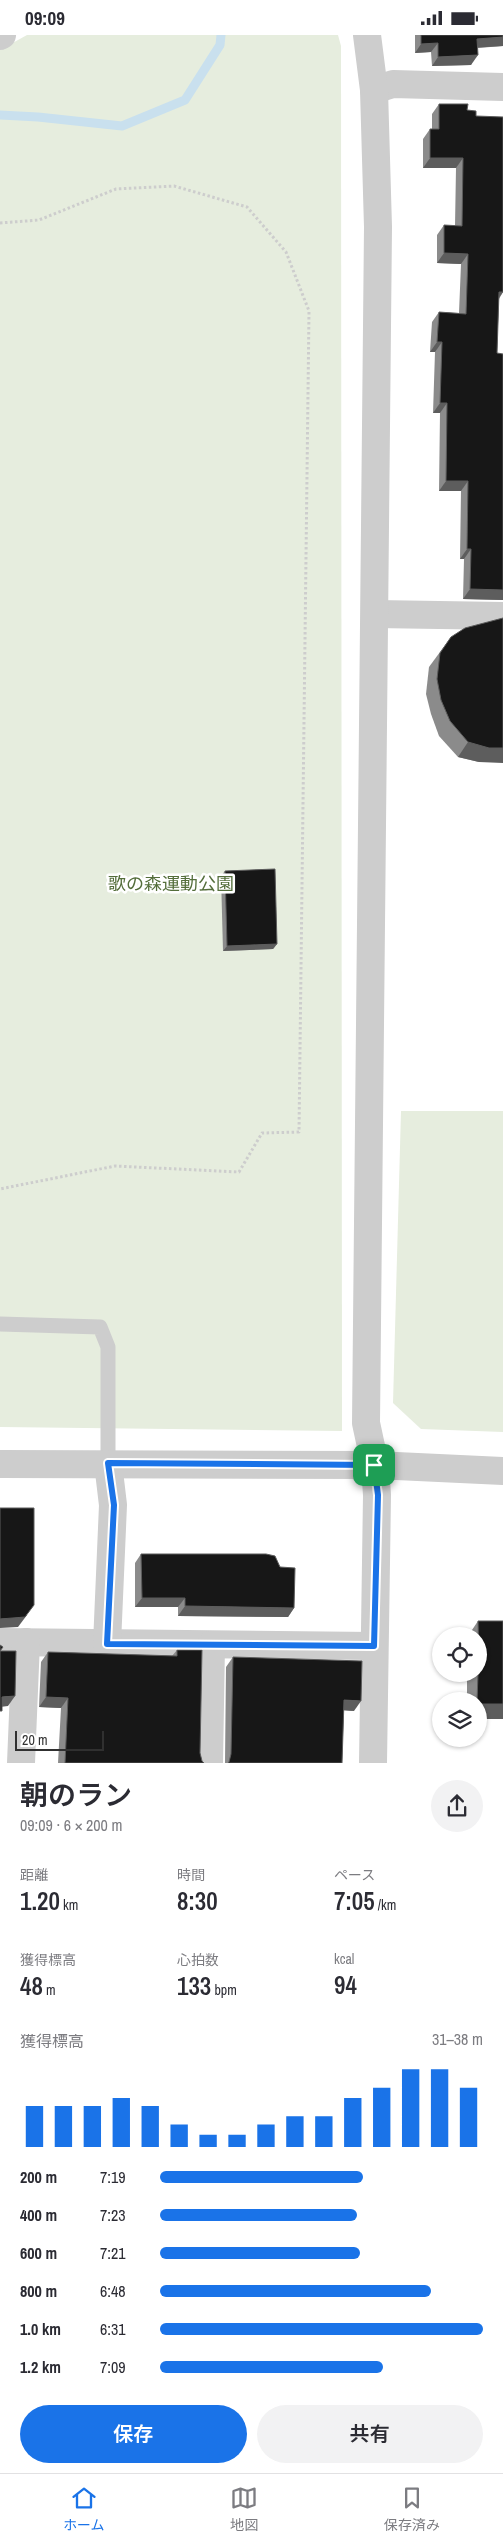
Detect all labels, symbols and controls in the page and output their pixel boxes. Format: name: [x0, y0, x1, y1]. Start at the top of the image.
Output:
text: 09:09: [25, 5, 65, 31]
park label: 歌の森運動公園: [108, 871, 234, 896]
pin: [353, 1444, 395, 1486]
icon: arrive: [360, 1451, 388, 1479]
map controls: [432, 1627, 487, 1747]
button: locate: [432, 1627, 487, 1682]
button: layers: [432, 1692, 487, 1747]
scale bar: [15, 1728, 104, 1751]
text: 20 m: [22, 1731, 48, 1749]
text: 朝のラン: [20, 1776, 132, 1814]
button: share: [431, 1780, 483, 1832]
text: 09:09 · 6 × 200 m: [20, 1814, 123, 1836]
text: 距離: [20, 1866, 48, 1884]
text: 時間: [177, 1866, 205, 1884]
text: ペース: [334, 1866, 375, 1884]
text: 1.20: [20, 1884, 60, 1918]
text: 8:30: [177, 1884, 218, 1918]
text: 7:05: [334, 1884, 375, 1918]
text: km: [60, 1896, 78, 1914]
text: /km: [375, 1896, 396, 1914]
text: kcal: [334, 1950, 354, 1968]
text: 獲得標高: [20, 1951, 76, 1969]
text: 心拍数: [177, 1951, 219, 1969]
text: 94: [334, 1968, 357, 2002]
text: 48: [20, 1969, 43, 2003]
text: 133: [177, 1969, 211, 2003]
text: m: [43, 1981, 56, 1999]
text: bpm: [211, 1981, 237, 1999]
text: 31–38 m: [432, 2028, 483, 2050]
text: 獲得標高: [20, 2030, 84, 2052]
text: 200 m: [20, 2166, 57, 2188]
text: 7:19: [100, 2166, 126, 2188]
text: 400 m: [20, 2204, 57, 2226]
text: 7:23: [100, 2204, 126, 2226]
text: 600 m: [20, 2242, 57, 2264]
text: 7:21: [100, 2242, 126, 2264]
text: 800 m: [20, 2280, 57, 2302]
text: 6:48: [100, 2280, 126, 2302]
text: 1.0 km: [20, 2318, 61, 2340]
text: 6:31: [100, 2318, 126, 2340]
text: 1.2 km: [20, 2356, 61, 2378]
text: 7:09: [100, 2356, 126, 2378]
button: 保存: [20, 2405, 247, 2463]
button: 共有: [257, 2405, 483, 2463]
tab: ホーム: [63, 2484, 104, 2534]
tab: 地図: [230, 2484, 258, 2534]
tab: 保存済み: [384, 2484, 440, 2534]

